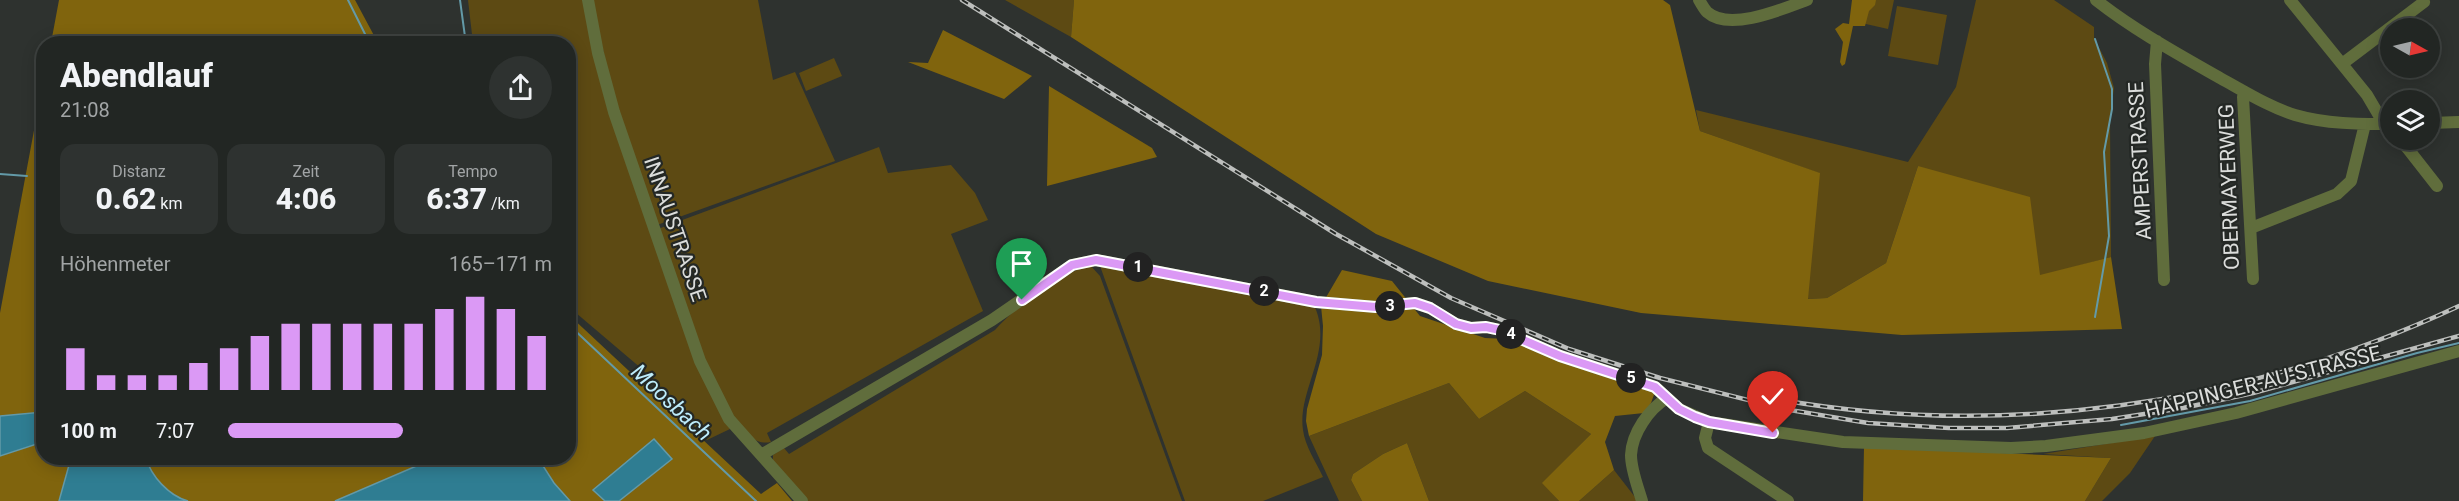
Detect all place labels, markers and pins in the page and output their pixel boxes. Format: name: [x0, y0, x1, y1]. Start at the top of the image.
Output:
pin: [996, 238, 1047, 300]
pin: 1: [1123, 252, 1153, 282]
pin: 2: [1249, 276, 1279, 306]
pin: 3: [1375, 291, 1405, 321]
pin: 4: [1496, 319, 1526, 349]
pin: 5: [1616, 363, 1646, 393]
pin: [1747, 371, 1798, 433]

